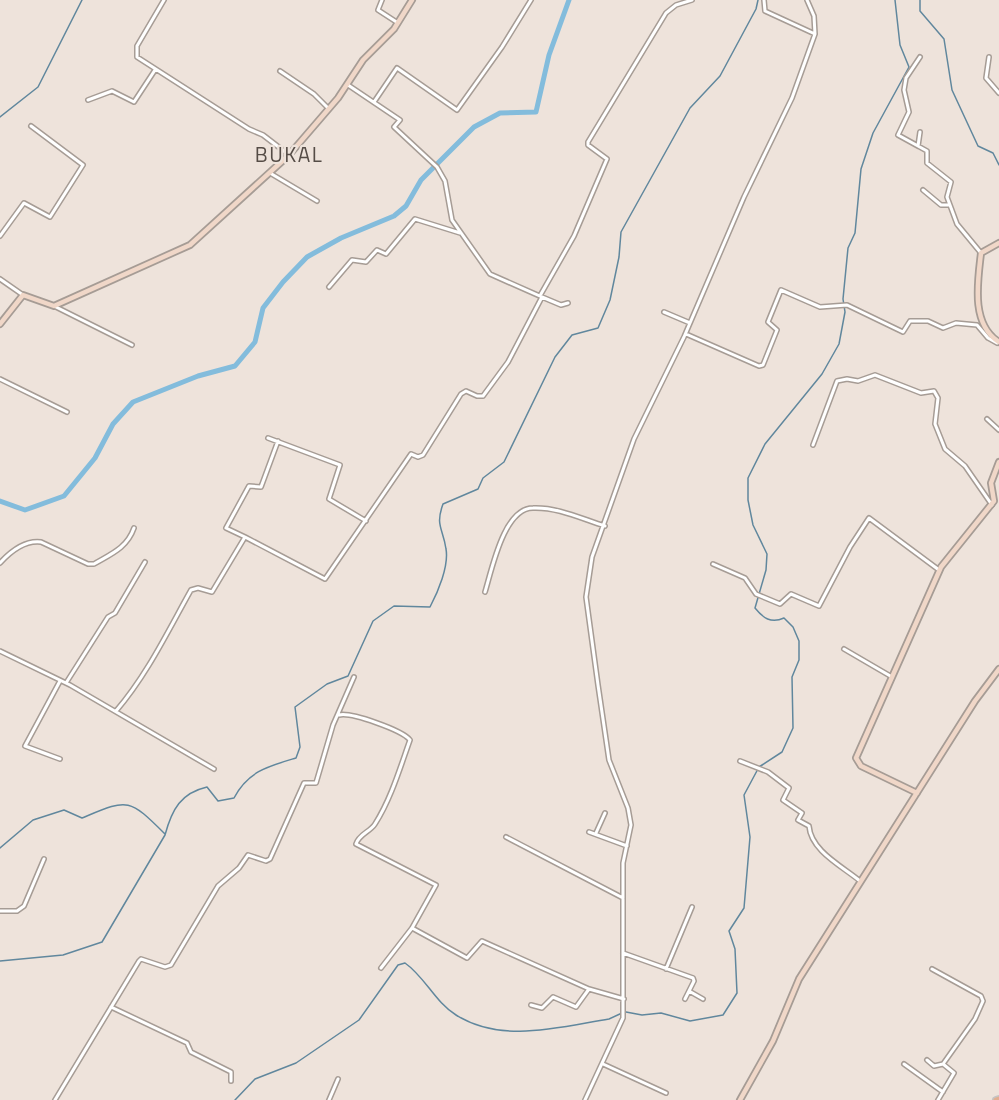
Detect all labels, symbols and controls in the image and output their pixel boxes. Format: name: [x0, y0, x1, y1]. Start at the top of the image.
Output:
district label: BUKAL: [255, 138, 323, 170]

